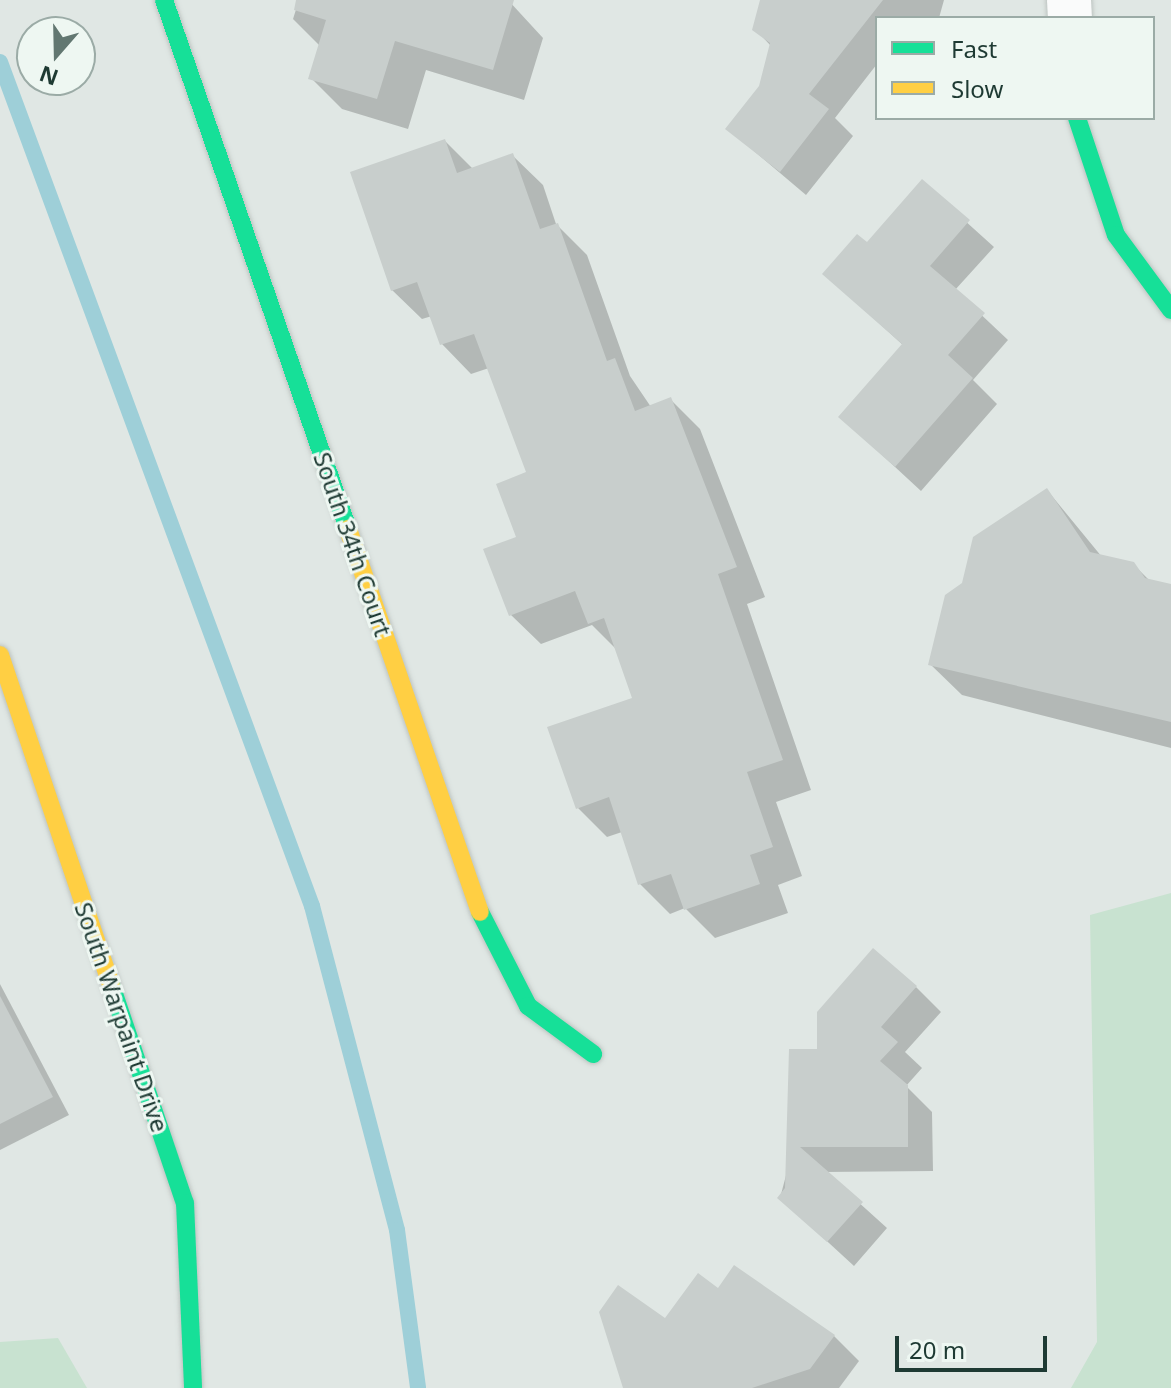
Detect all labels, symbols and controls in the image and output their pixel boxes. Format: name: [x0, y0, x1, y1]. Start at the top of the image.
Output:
north arrow: [16, 16, 96, 96]
legend: [875, 16, 1155, 120]
text: Fast: [951, 32, 997, 65]
text: N: [35, 60, 62, 94]
text: Slow: [951, 72, 1003, 105]
street label: South 34th Court: [308, 448, 398, 640]
street label: South Warpaint Drive: [69, 898, 175, 1136]
scale bar: [899, 1320, 1051, 1370]
text: 20 m: [909, 1333, 965, 1366]

